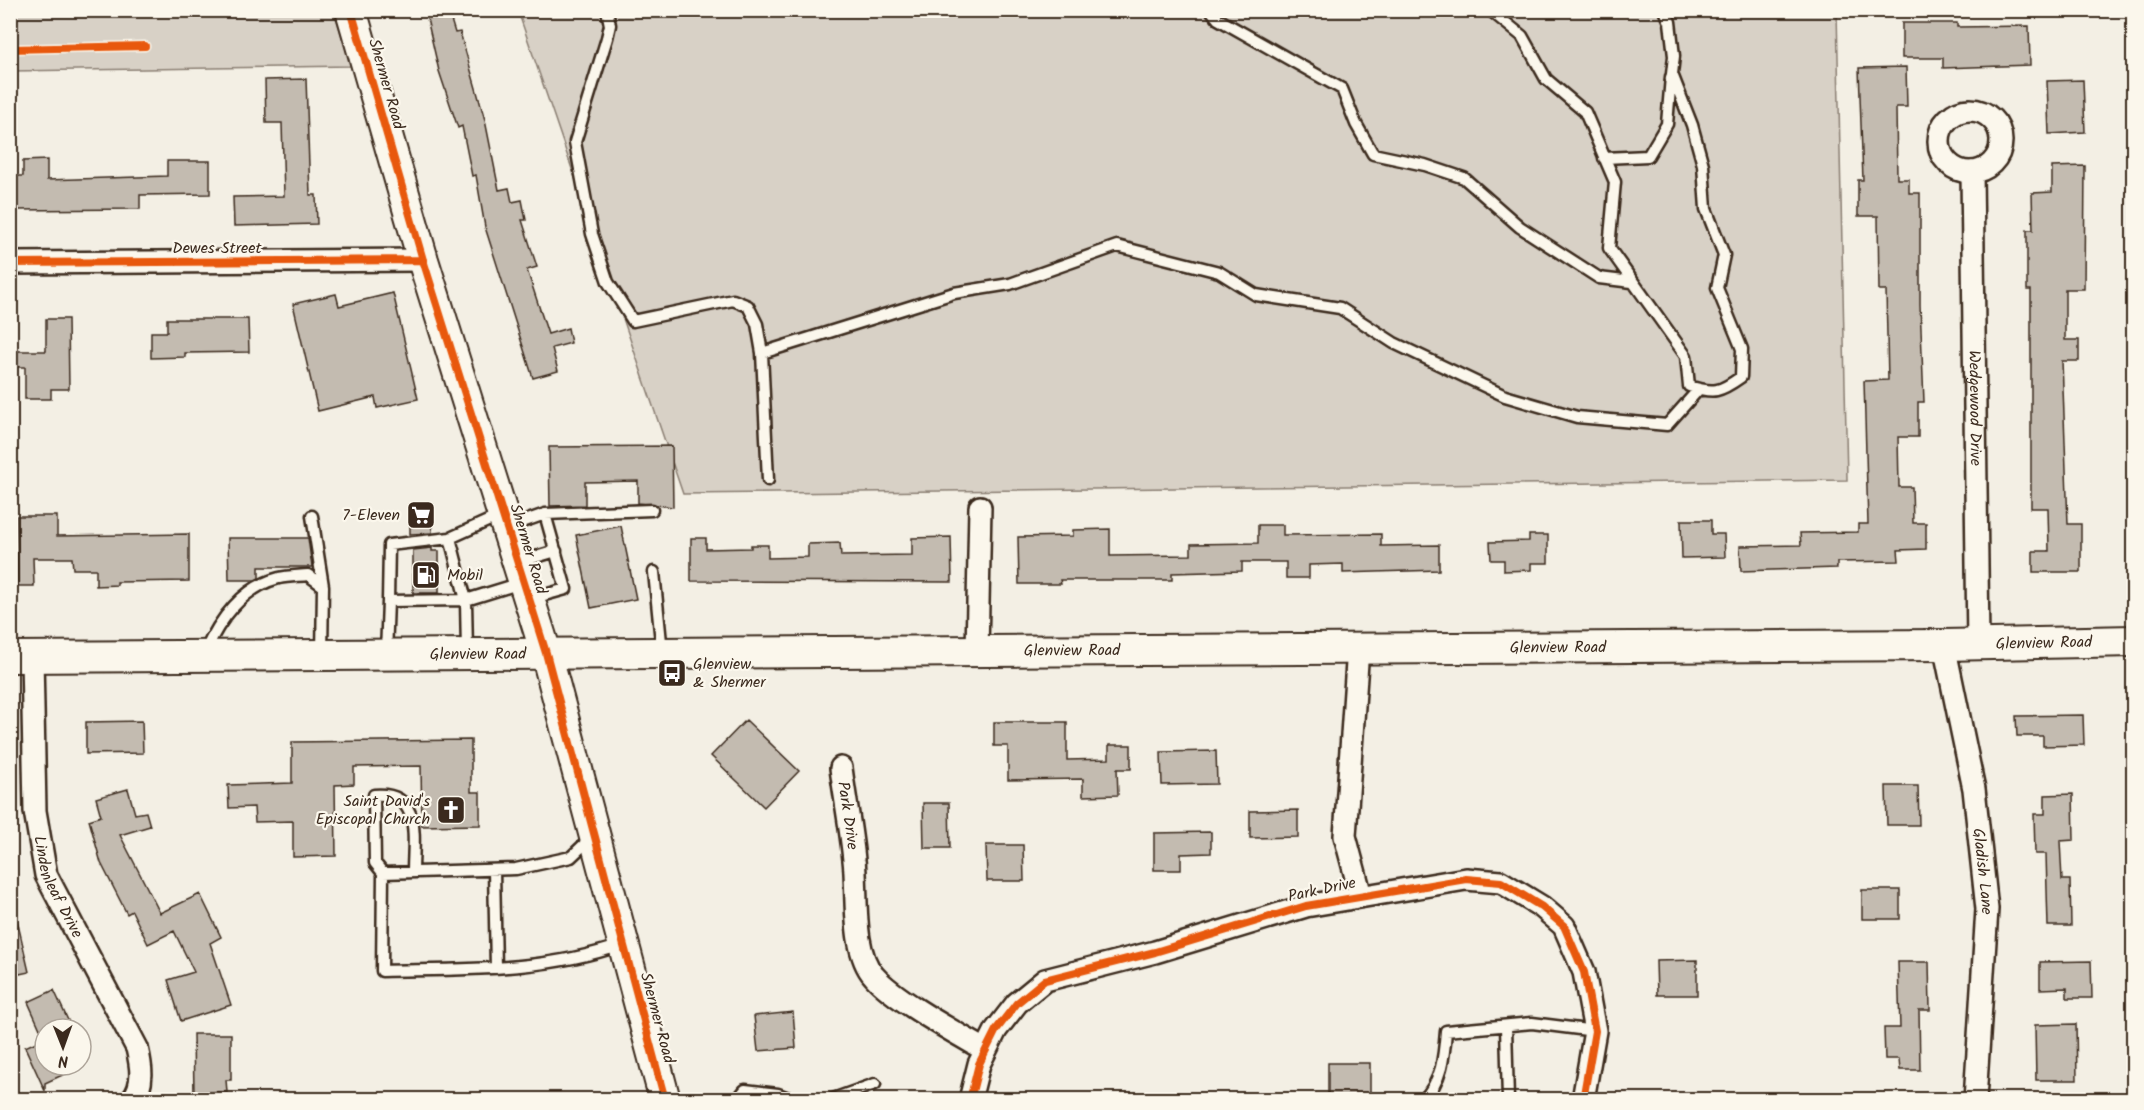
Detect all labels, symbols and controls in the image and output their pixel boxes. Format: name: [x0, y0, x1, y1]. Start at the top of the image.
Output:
street label: Shermer Road: [361, 36, 411, 133]
street label: Dewes Street: [172, 236, 262, 261]
street label: Wedgewood Drive: [1962, 350, 1988, 466]
supermarket icon: 7-Eleven: [405, 499, 437, 531]
street label: Shermer Road: [502, 501, 554, 598]
place label: 7-Eleven: [342, 503, 400, 528]
fuel station icon: Mobil: [410, 559, 442, 591]
place label: Mobil: [447, 563, 483, 588]
street label: Glenview Road: [1995, 629, 2093, 656]
street label: Glenview Road: [1510, 635, 1607, 660]
street label: Glenview Road: [1024, 638, 1121, 663]
street label: Glenview Road: [430, 641, 527, 667]
place label: Glenview & Shermer: [693, 652, 767, 695]
bus stop icon: Glenview & Shermer: [656, 657, 688, 689]
street label: Park Drive: [830, 780, 865, 851]
place label: Saint David's Episcopal Church: [316, 789, 430, 832]
church icon: Saint David's Episcopal Church: [435, 794, 467, 826]
street label: Gladish Lane: [1966, 827, 2000, 915]
street label: Lindenleaf Drive: [27, 834, 90, 942]
street label: Park Drive: [1286, 871, 1358, 909]
street label: Shermer Road: [633, 970, 681, 1067]
north arrow: [33, 1017, 93, 1077]
text: N: [58, 1048, 69, 1073]

